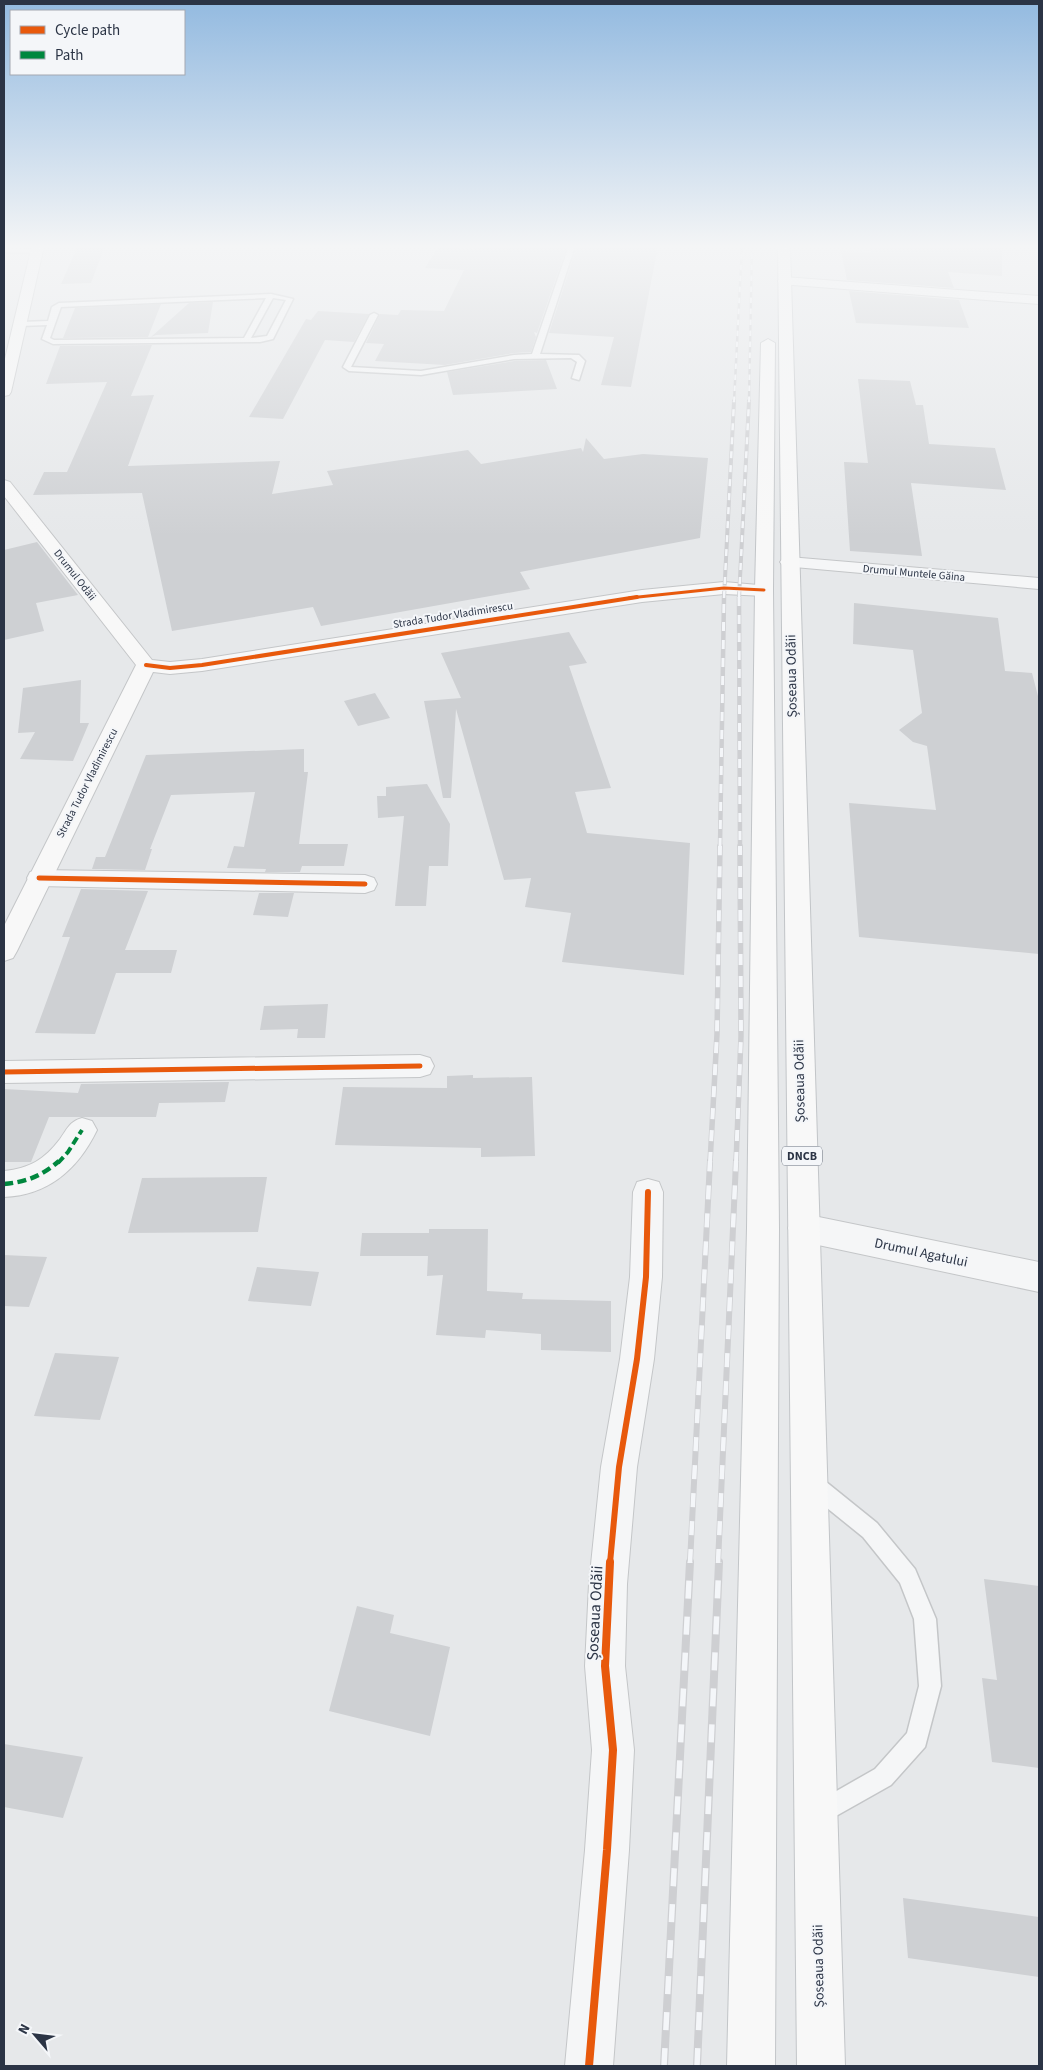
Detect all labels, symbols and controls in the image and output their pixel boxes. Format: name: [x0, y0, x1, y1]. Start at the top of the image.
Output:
legend: [10, 10, 185, 75]
text: Cycle path: [55, 20, 120, 41]
text: Path: [55, 45, 83, 66]
street label: Drumul Odăii: [50, 546, 100, 604]
street label: Drumul Muntele Găina: [862, 561, 966, 585]
street label: Strada Tudor Vladimirescu: [392, 598, 514, 632]
street label: Șoseaua Odăii: [781, 634, 803, 718]
street label: Strada Tudor Vladimirescu: [53, 726, 121, 840]
street label: Șoseaua Odăii: [789, 1039, 811, 1123]
road number: DNCB: [782, 1146, 822, 1166]
street label: Drumul Agatului: [872, 1233, 970, 1273]
street label: Șoseaua Odăii: [582, 1565, 608, 1661]
street label: Șoseaua Odăii: [808, 1924, 830, 2008]
north arrow: [10, 2010, 60, 2060]
text: N: [13, 2021, 35, 2038]

